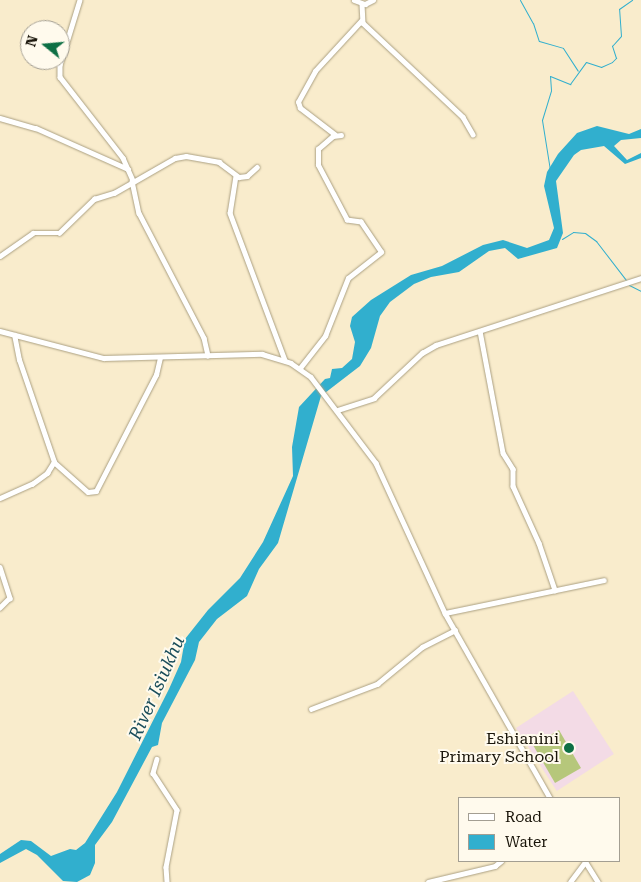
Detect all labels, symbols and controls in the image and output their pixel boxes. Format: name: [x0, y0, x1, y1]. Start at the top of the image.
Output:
north arrow: [20, 20, 70, 70]
text: N: [22, 33, 41, 48]
water label: River Isiukhu: [124, 633, 190, 743]
place label: Eshianini Primary School: [439, 729, 559, 767]
marker: Eshianini Primary School: [563, 742, 575, 754]
legend: [458, 797, 621, 862]
text: Road: [505, 808, 542, 826]
text: Water: [505, 833, 547, 851]

